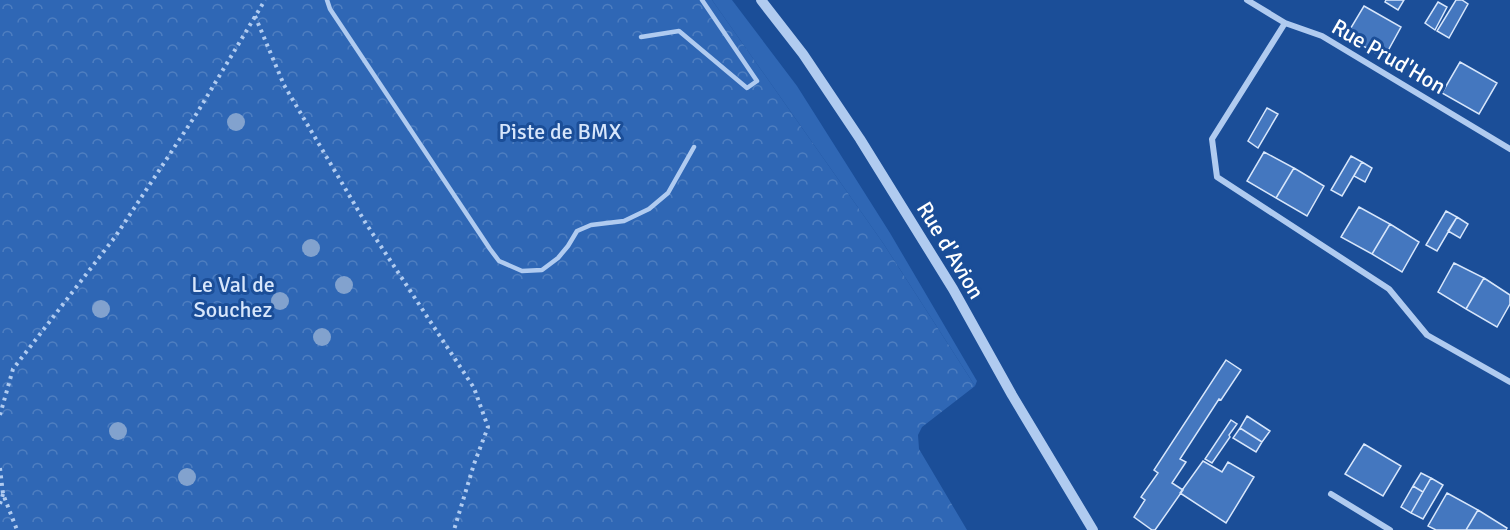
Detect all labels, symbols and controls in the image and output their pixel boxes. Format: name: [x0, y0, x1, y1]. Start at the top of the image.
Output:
street label: Rue Prud'Hon: [1327, 13, 1451, 100]
park label: Piste de BMX: [499, 118, 621, 145]
street label: Rue d'Avion: [911, 197, 990, 304]
park label: Le Val de Souchez: [191, 271, 275, 323]

